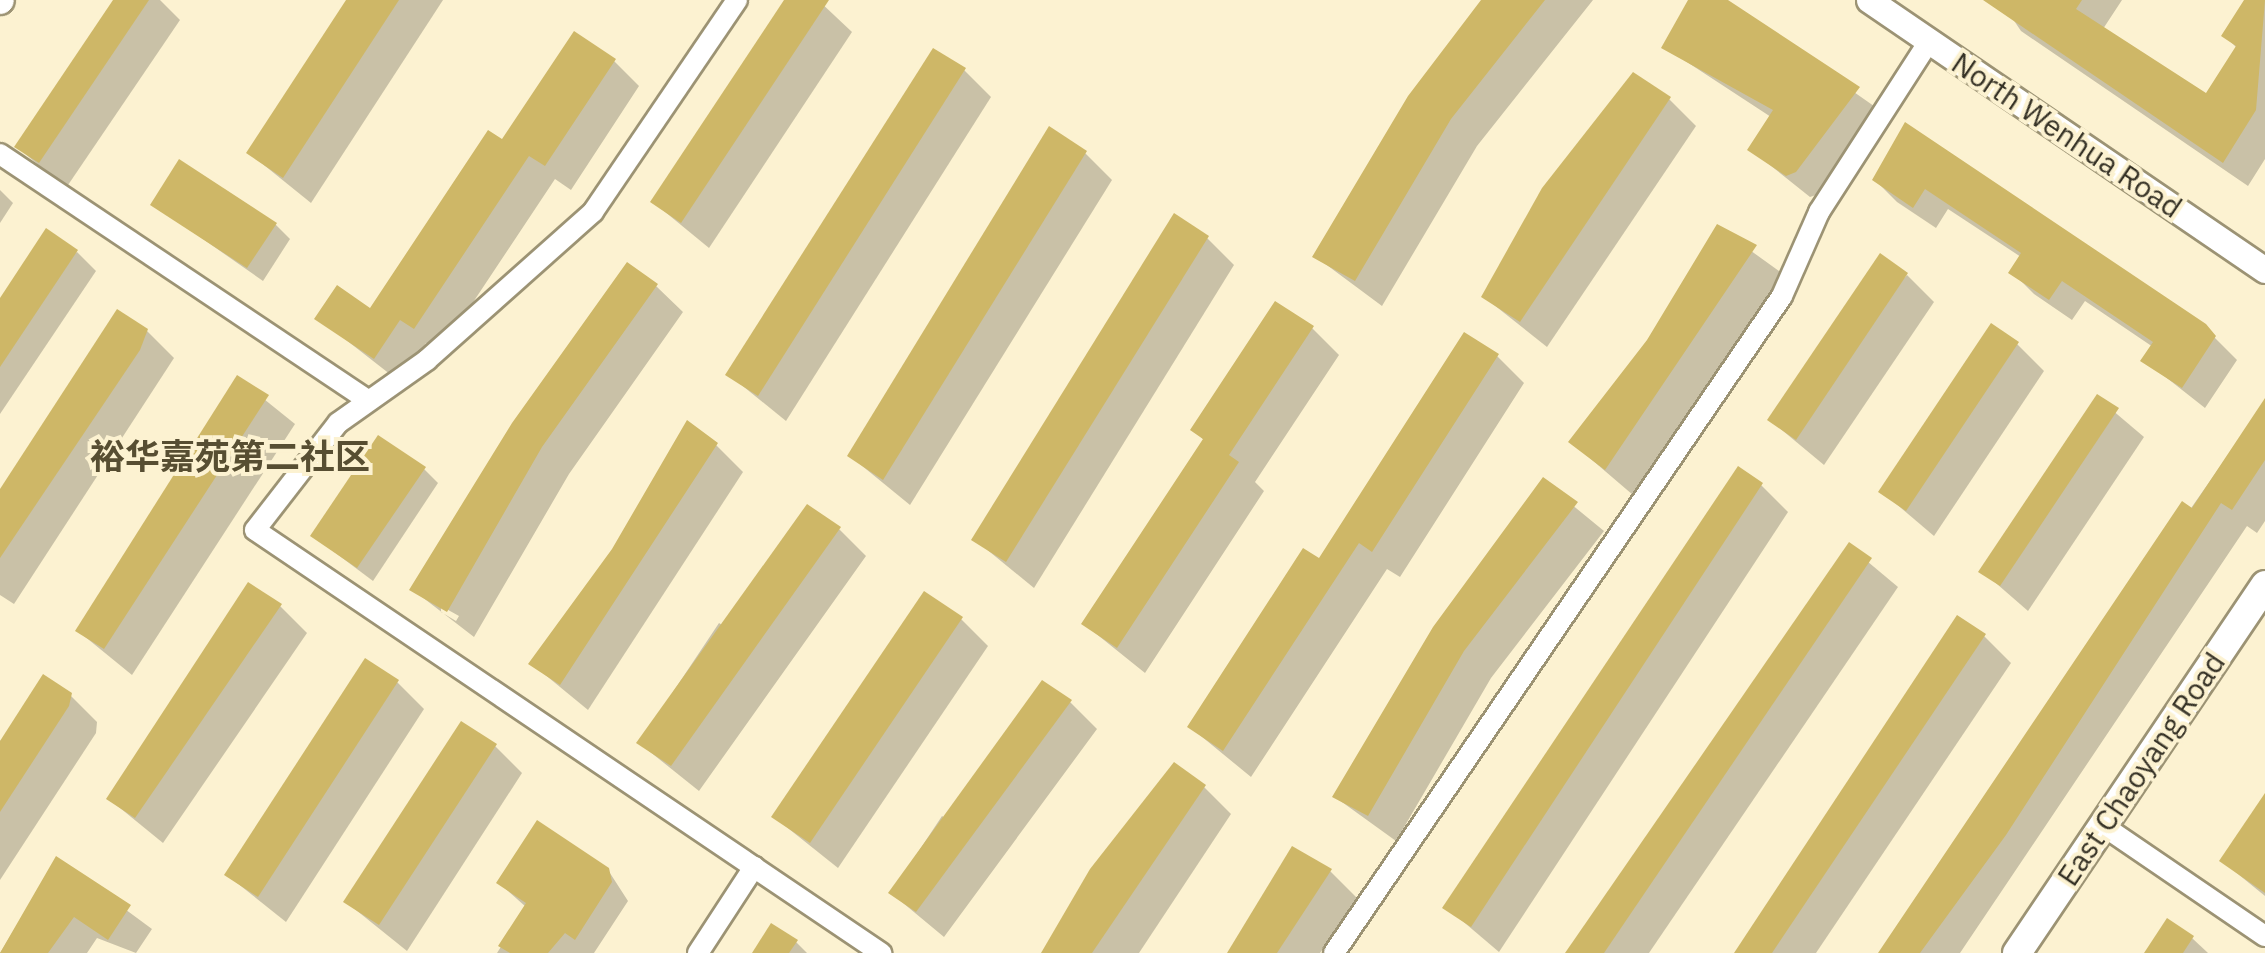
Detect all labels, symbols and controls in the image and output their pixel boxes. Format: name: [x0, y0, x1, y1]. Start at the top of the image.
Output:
street label: North Wenhua Road: [1945, 45, 2189, 225]
district label: 裕华嘉苑第二社区: [90, 435, 370, 477]
street label: East Chaoyang Road: [2050, 646, 2232, 892]

